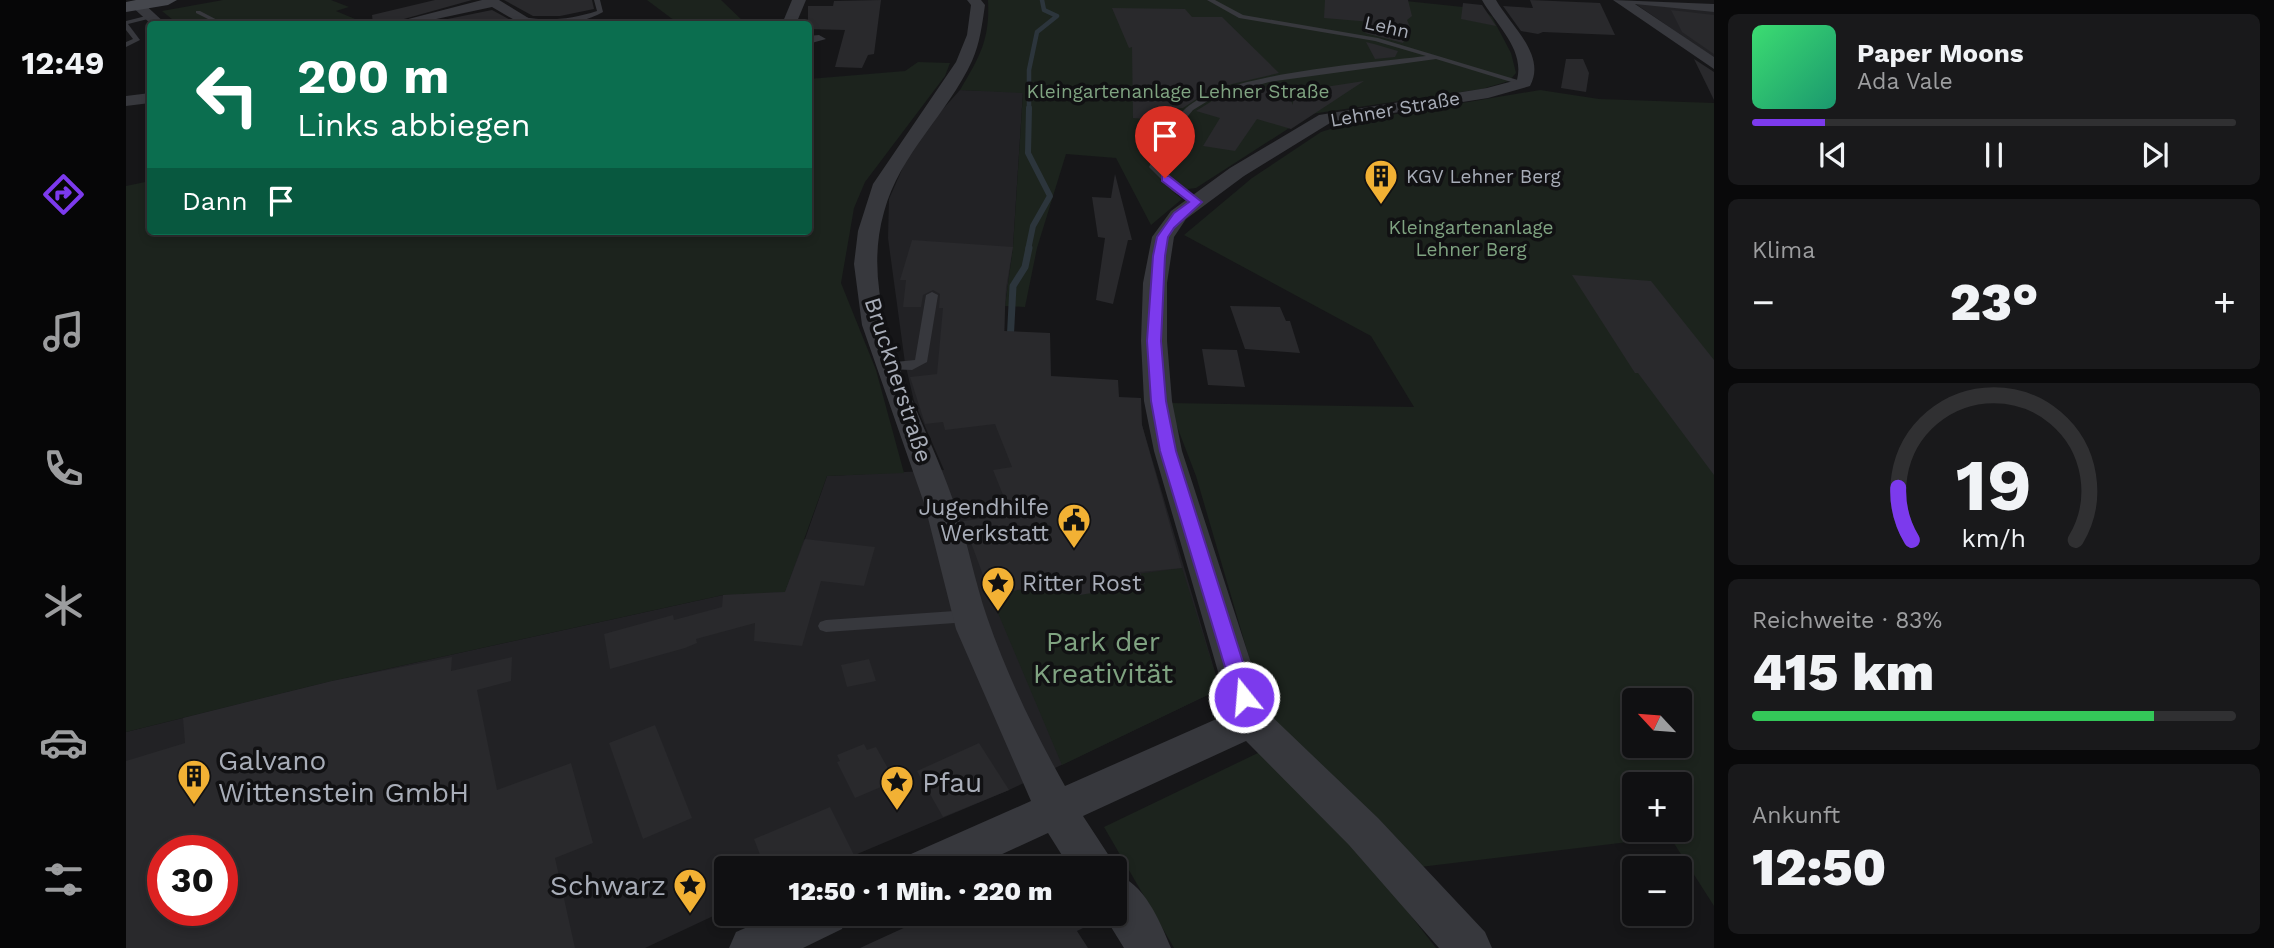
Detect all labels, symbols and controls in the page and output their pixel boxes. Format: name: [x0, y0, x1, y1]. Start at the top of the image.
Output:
street label: Lehn: [1362, 11, 1412, 43]
text: Paper Moons: [1857, 38, 2024, 68]
text: 12:49: [22, 44, 104, 82]
text: 200 m: [297, 47, 449, 105]
icon: left: [182, 49, 273, 140]
text: Ada Vale: [1857, 68, 1953, 95]
park label: Kleingartenanlage Lehner Straße: [1027, 80, 1329, 103]
street label: Lehner Straße: [1328, 86, 1462, 132]
text: Links abbiegen: [297, 106, 531, 144]
pin: [1135, 106, 1195, 178]
icon: arrive: [1146, 117, 1184, 155]
icon: previous: [1814, 136, 1852, 174]
icon: pause: [1975, 136, 2013, 174]
icon: next: [2136, 136, 2174, 174]
building icon: KGV Lehner Berg: [1362, 157, 1400, 206]
place label: KGV Lehner Berg: [1406, 165, 1561, 188]
icon: directions: [39, 170, 88, 219]
icon: arrive: [262, 182, 300, 220]
text: Dann: [182, 186, 248, 216]
park label: Kleingartenanlage Lehner Berg: [1389, 216, 1553, 261]
text: Klima: [1752, 237, 1815, 264]
text: 23°: [1950, 272, 2038, 333]
text: −: [1752, 280, 1775, 324]
text: +: [2213, 280, 2236, 324]
street label: Brucknerstraße: [859, 294, 937, 466]
icon: music: [39, 307, 88, 356]
text: 19: [1956, 442, 2032, 528]
icon: phone: [39, 444, 88, 493]
place label: Jugendhilfe Werkstatt: [918, 494, 1049, 547]
public building icon: Jugendhilfe Werkstatt: [1055, 501, 1093, 550]
text: km/h: [1962, 524, 2026, 553]
place icon: Ritter Rost: [979, 564, 1017, 613]
place label: Ritter Rost: [1022, 570, 1142, 597]
icon: climate: [39, 581, 88, 630]
text: Reichweite · 83%: [1752, 607, 1942, 634]
park label: Park der Kreativität: [1033, 625, 1174, 690]
text: 415 km: [1752, 642, 1934, 703]
position arrow: [1207, 660, 1281, 734]
north arrow: [1622, 688, 1692, 758]
map controls: [1622, 688, 1692, 926]
icon: car: [39, 718, 88, 767]
place label: Galvano Wittenstein GmbH: [218, 744, 469, 809]
building icon: Galvano Wittenstein GmbH: [175, 757, 213, 806]
place icon: Pfau: [878, 763, 916, 812]
place label: Pfau: [922, 766, 982, 799]
button: +: [1622, 772, 1692, 842]
text: Ankunft: [1752, 802, 1840, 829]
speed limit sign: 30: [147, 835, 238, 926]
text: 12:50: [1752, 837, 1886, 898]
icon: filters: [39, 855, 88, 904]
button: −: [1622, 856, 1692, 926]
place icon: Schwarz: [671, 866, 709, 915]
place label: Schwarz: [550, 869, 666, 902]
text: 12:50 · 1 Min. · 220 m: [789, 876, 1052, 906]

